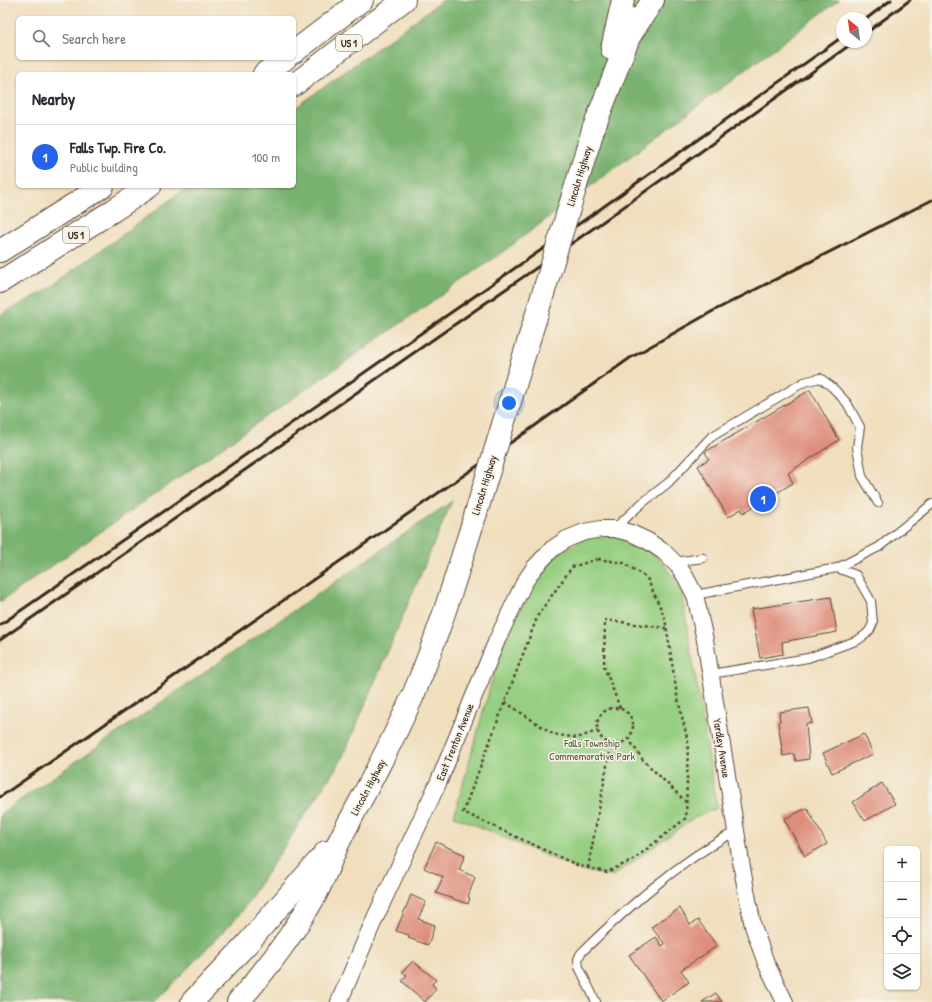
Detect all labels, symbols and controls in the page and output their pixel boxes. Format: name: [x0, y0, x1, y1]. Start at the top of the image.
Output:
north arrow: [836, 12, 872, 48]
search box: [16, 16, 296, 60]
icon: search: [30, 27, 52, 49]
text: Search here: [62, 28, 126, 49]
road number: US 1: [336, 35, 362, 51]
text: Nearby: [32, 87, 75, 110]
text: Falls Twp. Fire Co.: [70, 137, 166, 158]
street label: Lincoln Highway: [563, 144, 595, 208]
text: 1: [43, 148, 47, 166]
text: 100 m: [252, 148, 280, 166]
text: Public building: [70, 158, 138, 176]
road number: US 1: [63, 227, 89, 243]
your location: [499, 393, 519, 413]
street label: Lincoln Highway: [468, 453, 500, 517]
pin: 1: [750, 484, 776, 514]
street label: East Trenton Avenue: [433, 701, 477, 783]
street label: Yardley Avenue: [710, 717, 734, 779]
park label: Falls Township Commemorative Park: [549, 736, 636, 763]
street label: Lincoln Highway: [347, 756, 389, 818]
map controls: [884, 846, 920, 990]
button: +: [884, 846, 920, 882]
button: −: [884, 882, 920, 918]
button: locate: [884, 918, 920, 954]
button: layers: [884, 954, 920, 990]

